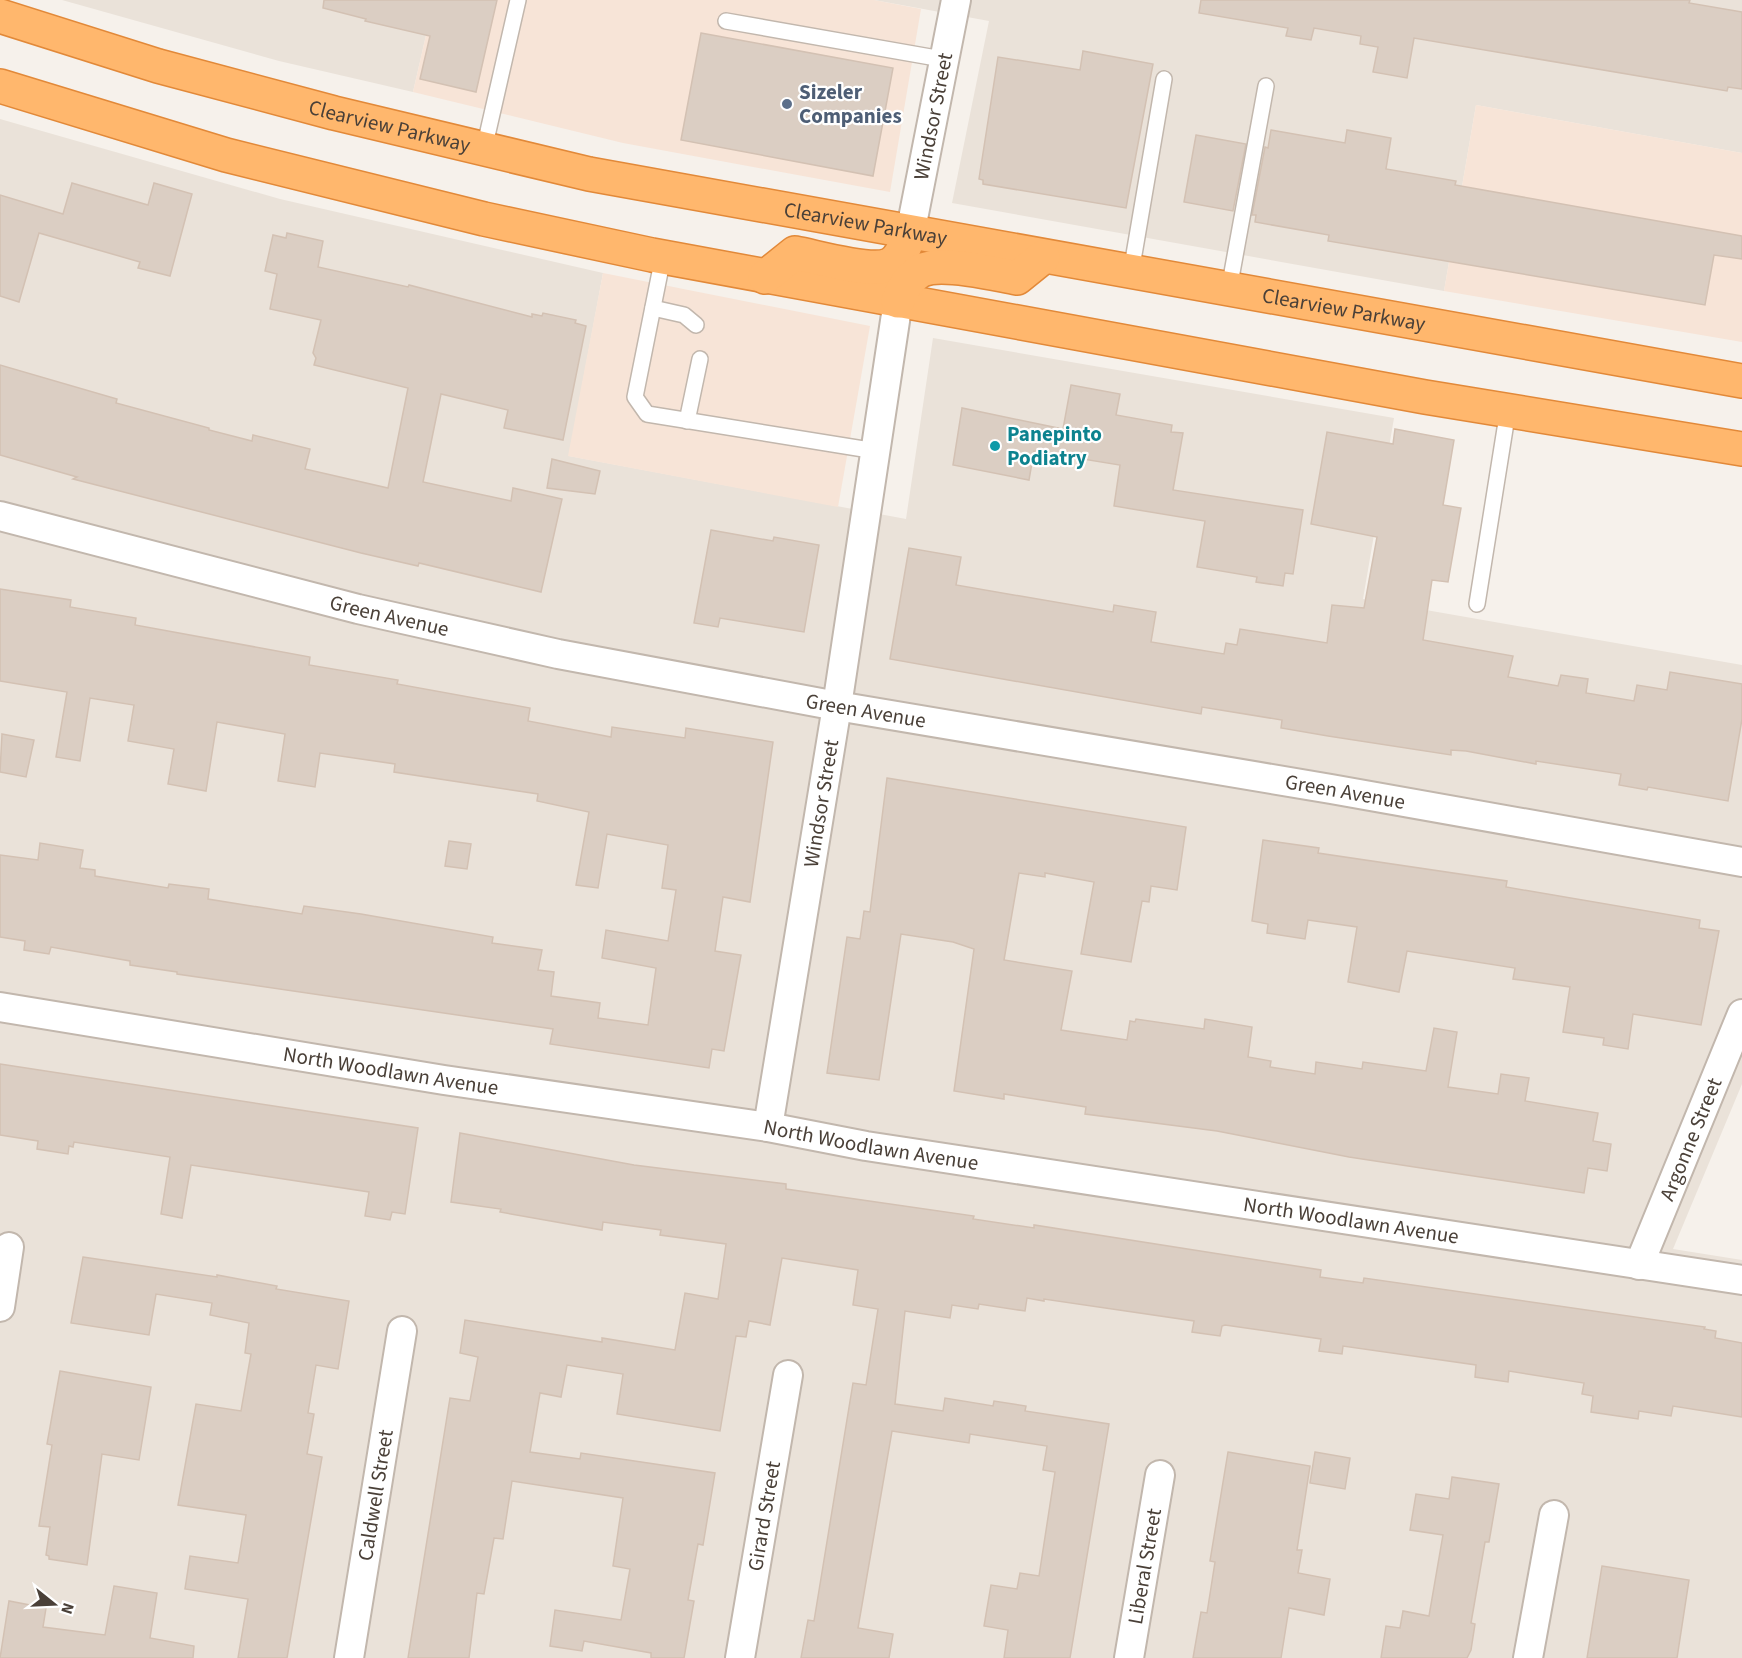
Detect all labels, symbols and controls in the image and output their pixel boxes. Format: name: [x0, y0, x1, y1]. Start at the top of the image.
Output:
street label: Windsor Street: [906, 50, 960, 183]
place label: Sizeler Companies: [799, 77, 902, 131]
street label: Clearview Parkway: [305, 92, 474, 160]
marker: Sizeler Companies: [780, 97, 794, 111]
street label: Clearview Parkway: [781, 194, 950, 253]
street label: Clearview Parkway: [1260, 280, 1428, 339]
place label: Panepinto Podiatry: [1007, 419, 1102, 473]
marker: Panepinto Podiatry: [988, 439, 1002, 453]
street label: Green Avenue: [327, 587, 452, 644]
street label: Green Avenue: [803, 686, 928, 736]
street label: Windsor Street: [796, 737, 846, 869]
street label: Green Avenue: [1283, 767, 1408, 817]
street label: North Woodlawn Avenue: [281, 1039, 500, 1103]
street label: Argonne Street: [1652, 1073, 1729, 1205]
street label: North Woodlawn Avenue: [761, 1111, 981, 1178]
street label: North Woodlawn Avenue: [1241, 1189, 1461, 1251]
street label: Caldwell Street: [350, 1427, 401, 1563]
street label: Girard Street: [740, 1459, 788, 1573]
street label: Liberal Street: [1120, 1506, 1169, 1627]
north arrow: [24, 1574, 84, 1634]
text: N: [55, 1600, 79, 1617]

